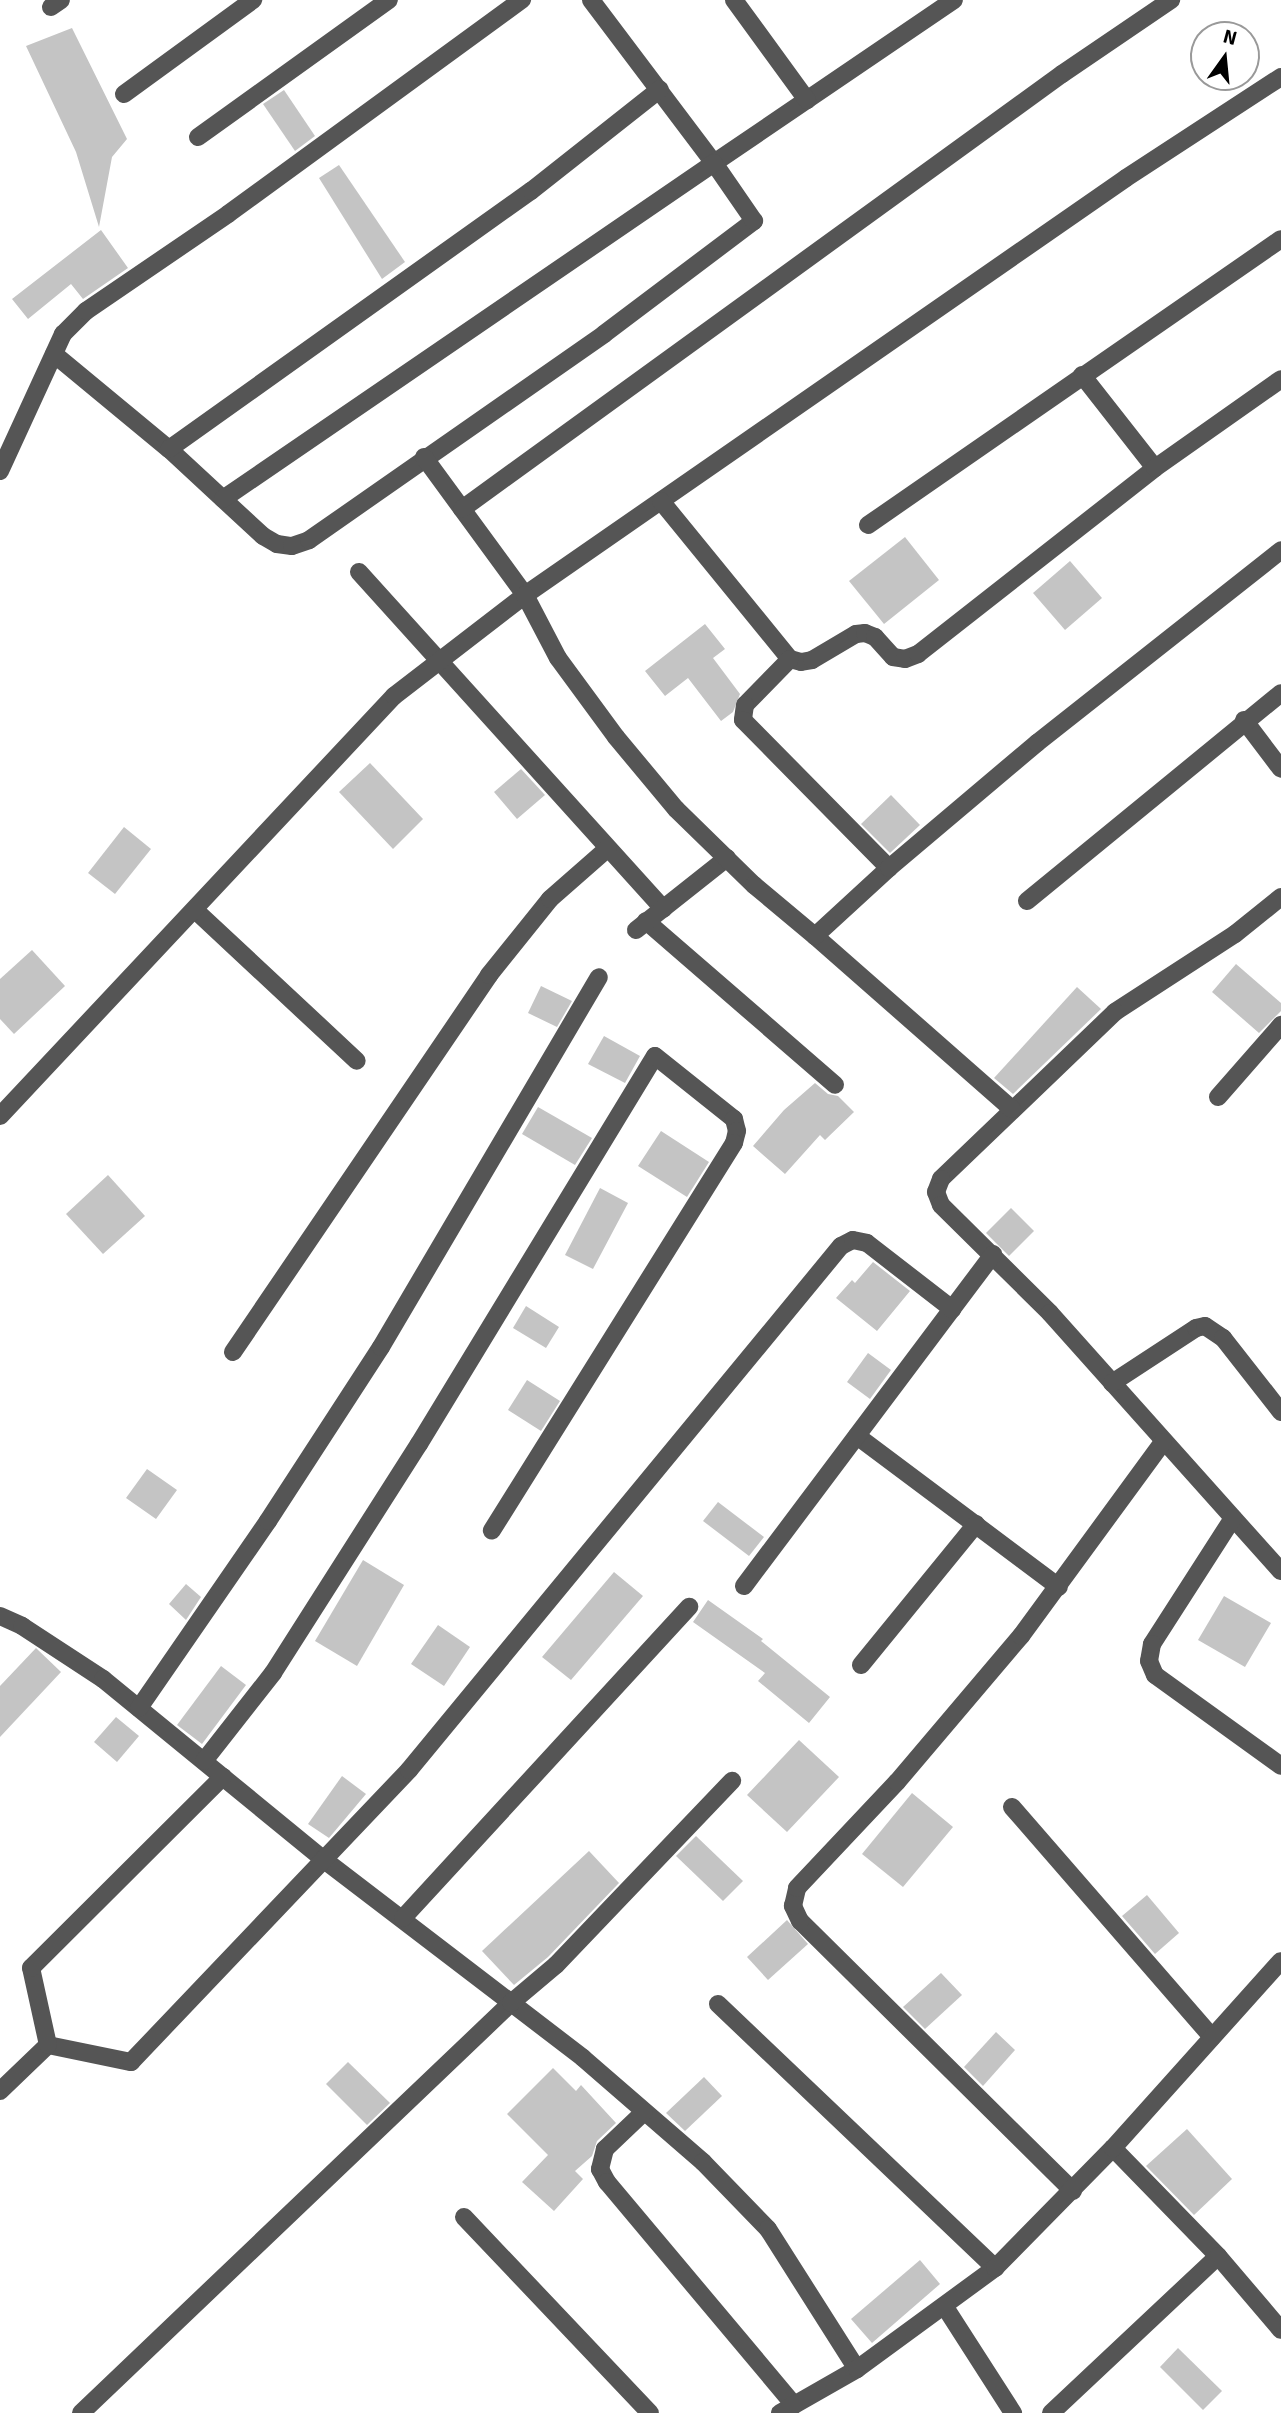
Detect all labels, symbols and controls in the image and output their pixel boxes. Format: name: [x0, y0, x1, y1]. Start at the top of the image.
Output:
north arrow: [1190, 21, 1260, 91]
text: N: [1220, 24, 1239, 51]

